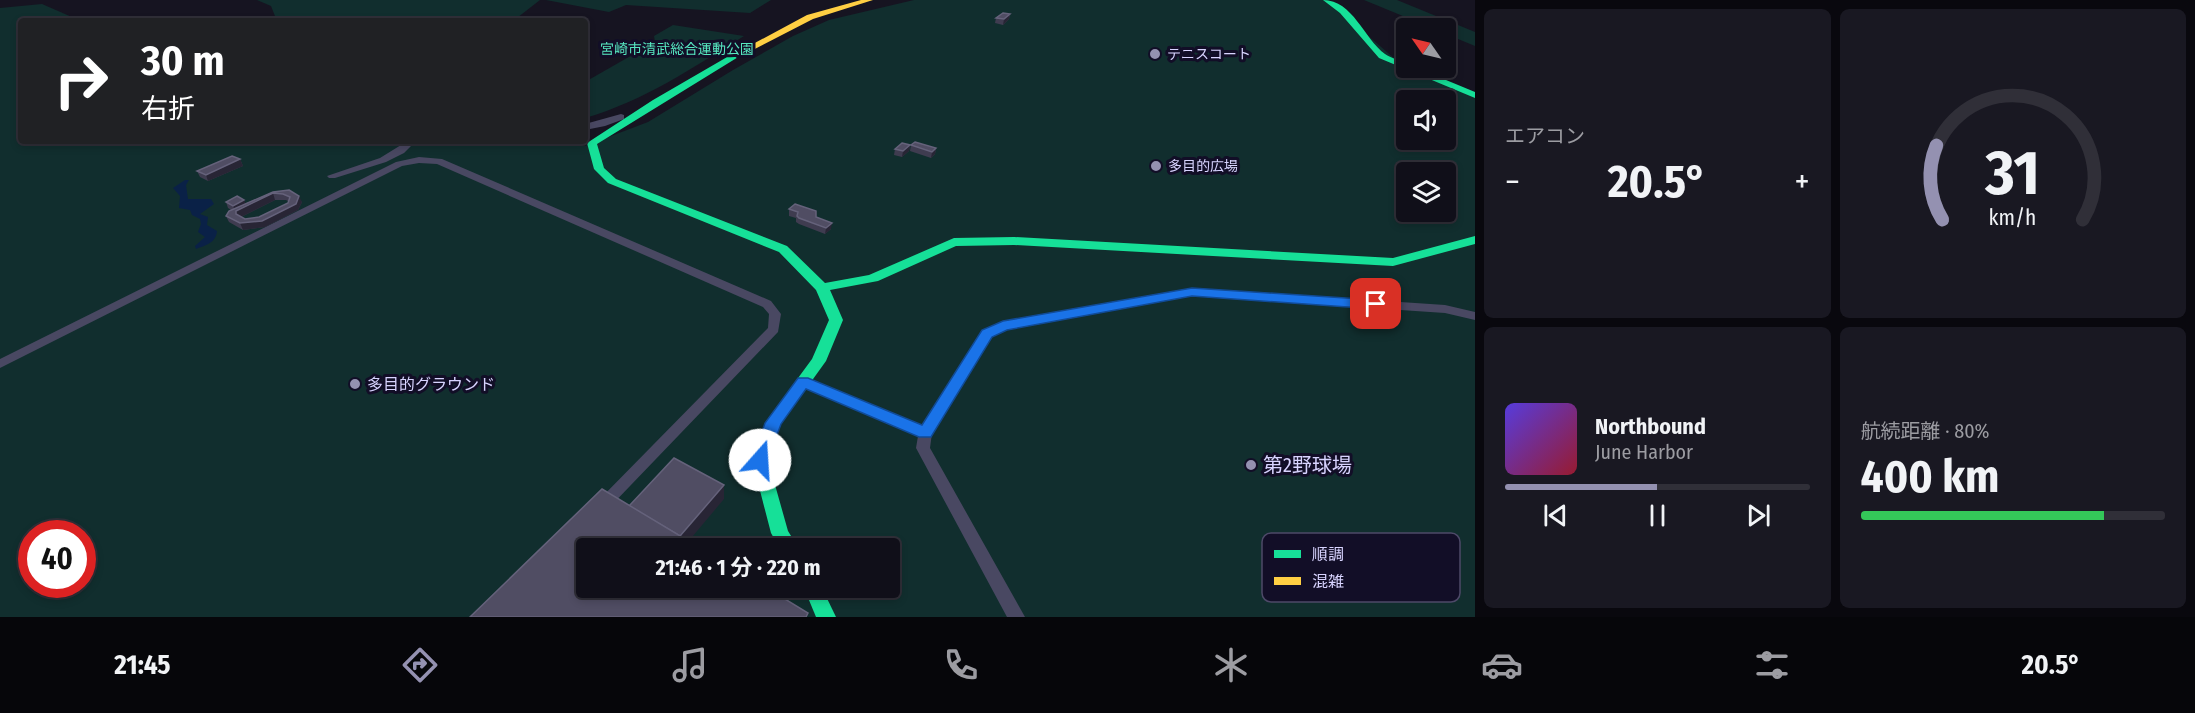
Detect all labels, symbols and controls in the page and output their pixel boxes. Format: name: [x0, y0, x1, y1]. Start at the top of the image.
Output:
north arrow: [1396, 18, 1456, 78]
map controls: [1396, 18, 1456, 222]
text: 30 m: [141, 36, 225, 86]
park label: 宮崎市清武総合運動公園: [600, 41, 754, 58]
icon: right: [42, 42, 120, 120]
place label: テニスコート: [1167, 46, 1251, 63]
marker: テニスコート: [1148, 47, 1162, 61]
button: sound: [1396, 90, 1456, 150]
text: 右折: [141, 93, 195, 125]
text: エアコン: [1505, 124, 1585, 148]
text: 31: [1984, 136, 2040, 211]
text: 20.5°: [1608, 155, 1707, 209]
place label: 多目的広場: [1168, 158, 1238, 175]
marker: 多目的広場: [1149, 159, 1163, 173]
button: layers: [1396, 162, 1456, 222]
text: −: [1505, 162, 1520, 202]
text: +: [1794, 162, 1809, 202]
text: km/h: [1989, 206, 2037, 232]
pin: [1350, 278, 1401, 329]
icon: arrive: [1359, 287, 1392, 320]
place label: 多目的グラウンド: [367, 375, 495, 394]
marker: 多目的グラウンド: [348, 377, 362, 391]
text: Northbound: [1595, 413, 1706, 440]
text: 航続距離 · 80%: [1861, 419, 1990, 443]
position arrow: [728, 428, 792, 492]
text: June Harbor: [1595, 440, 1693, 464]
text: 400 km: [1861, 450, 1999, 504]
place label: 第2野球場: [1263, 453, 1352, 477]
marker: 第2野球場: [1244, 458, 1258, 472]
icon: previous: [1539, 499, 1572, 532]
icon: pause: [1641, 499, 1674, 532]
icon: next: [1742, 499, 1775, 532]
speed limit sign: 40: [18, 520, 96, 598]
legend: [1262, 533, 1460, 602]
text: 順調: [1312, 545, 1344, 564]
text: 21:46 · 1 分 · 220 m: [656, 554, 820, 581]
text: 混雑: [1312, 572, 1344, 591]
icon: directions: [399, 644, 441, 686]
icon: music: [669, 644, 711, 686]
icon: phone: [940, 644, 982, 686]
icon: climate: [1210, 644, 1252, 686]
icon: car: [1481, 644, 1523, 686]
icon: filters: [1751, 644, 1793, 686]
text: 21:45: [114, 649, 171, 681]
text: 20.5°: [2021, 649, 2081, 681]

